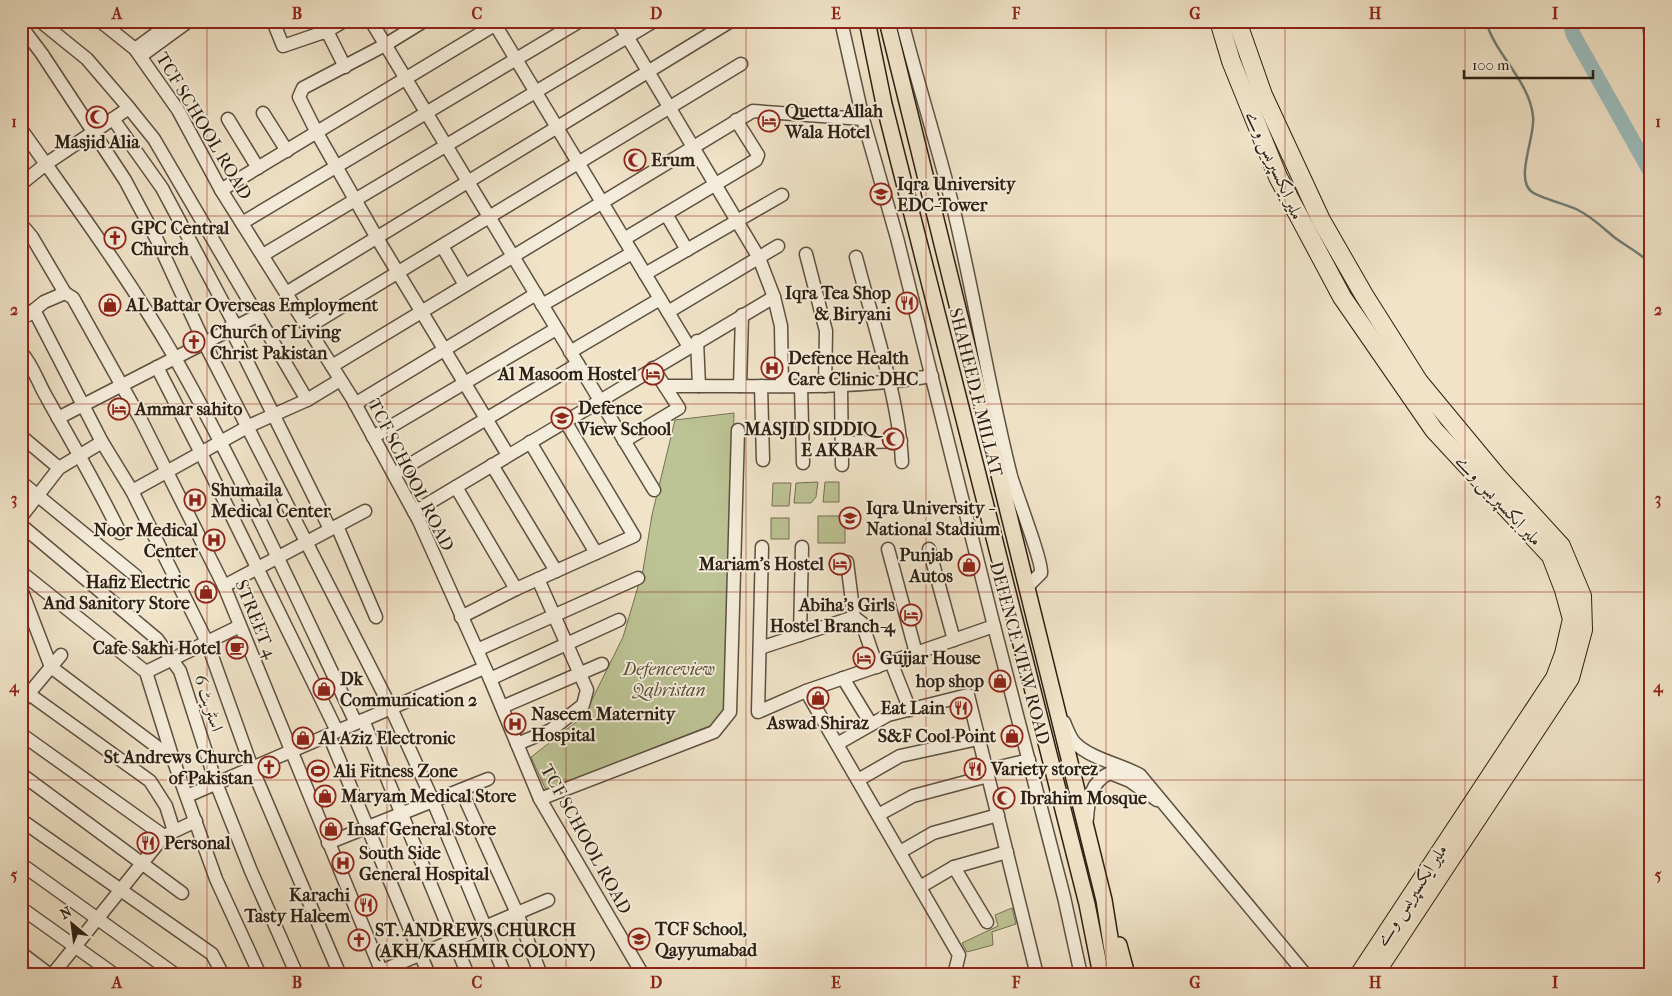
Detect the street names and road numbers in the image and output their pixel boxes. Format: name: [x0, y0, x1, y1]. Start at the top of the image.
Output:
street label: TCF SCHOOL ROAD: [151, 49, 256, 204]
street label: ملیر ایکسپریس وے: [1240, 108, 1308, 223]
street label: SHAHEED E MILLAT: [944, 306, 1007, 479]
street label: TCF SCHOOL ROAD: [363, 396, 458, 555]
street label: ملیر ایکسپریس وے: [1450, 450, 1546, 551]
street label: DEFENCE VIEW ROAD: [985, 559, 1054, 747]
street label: STREET 4: [230, 577, 281, 662]
street label: اسٹریٹ 6: [189, 672, 228, 735]
street label: TCF SCHOOL ROAD: [536, 761, 635, 918]
street label: ملیر ایکسپریس وے: [1371, 841, 1453, 951]

